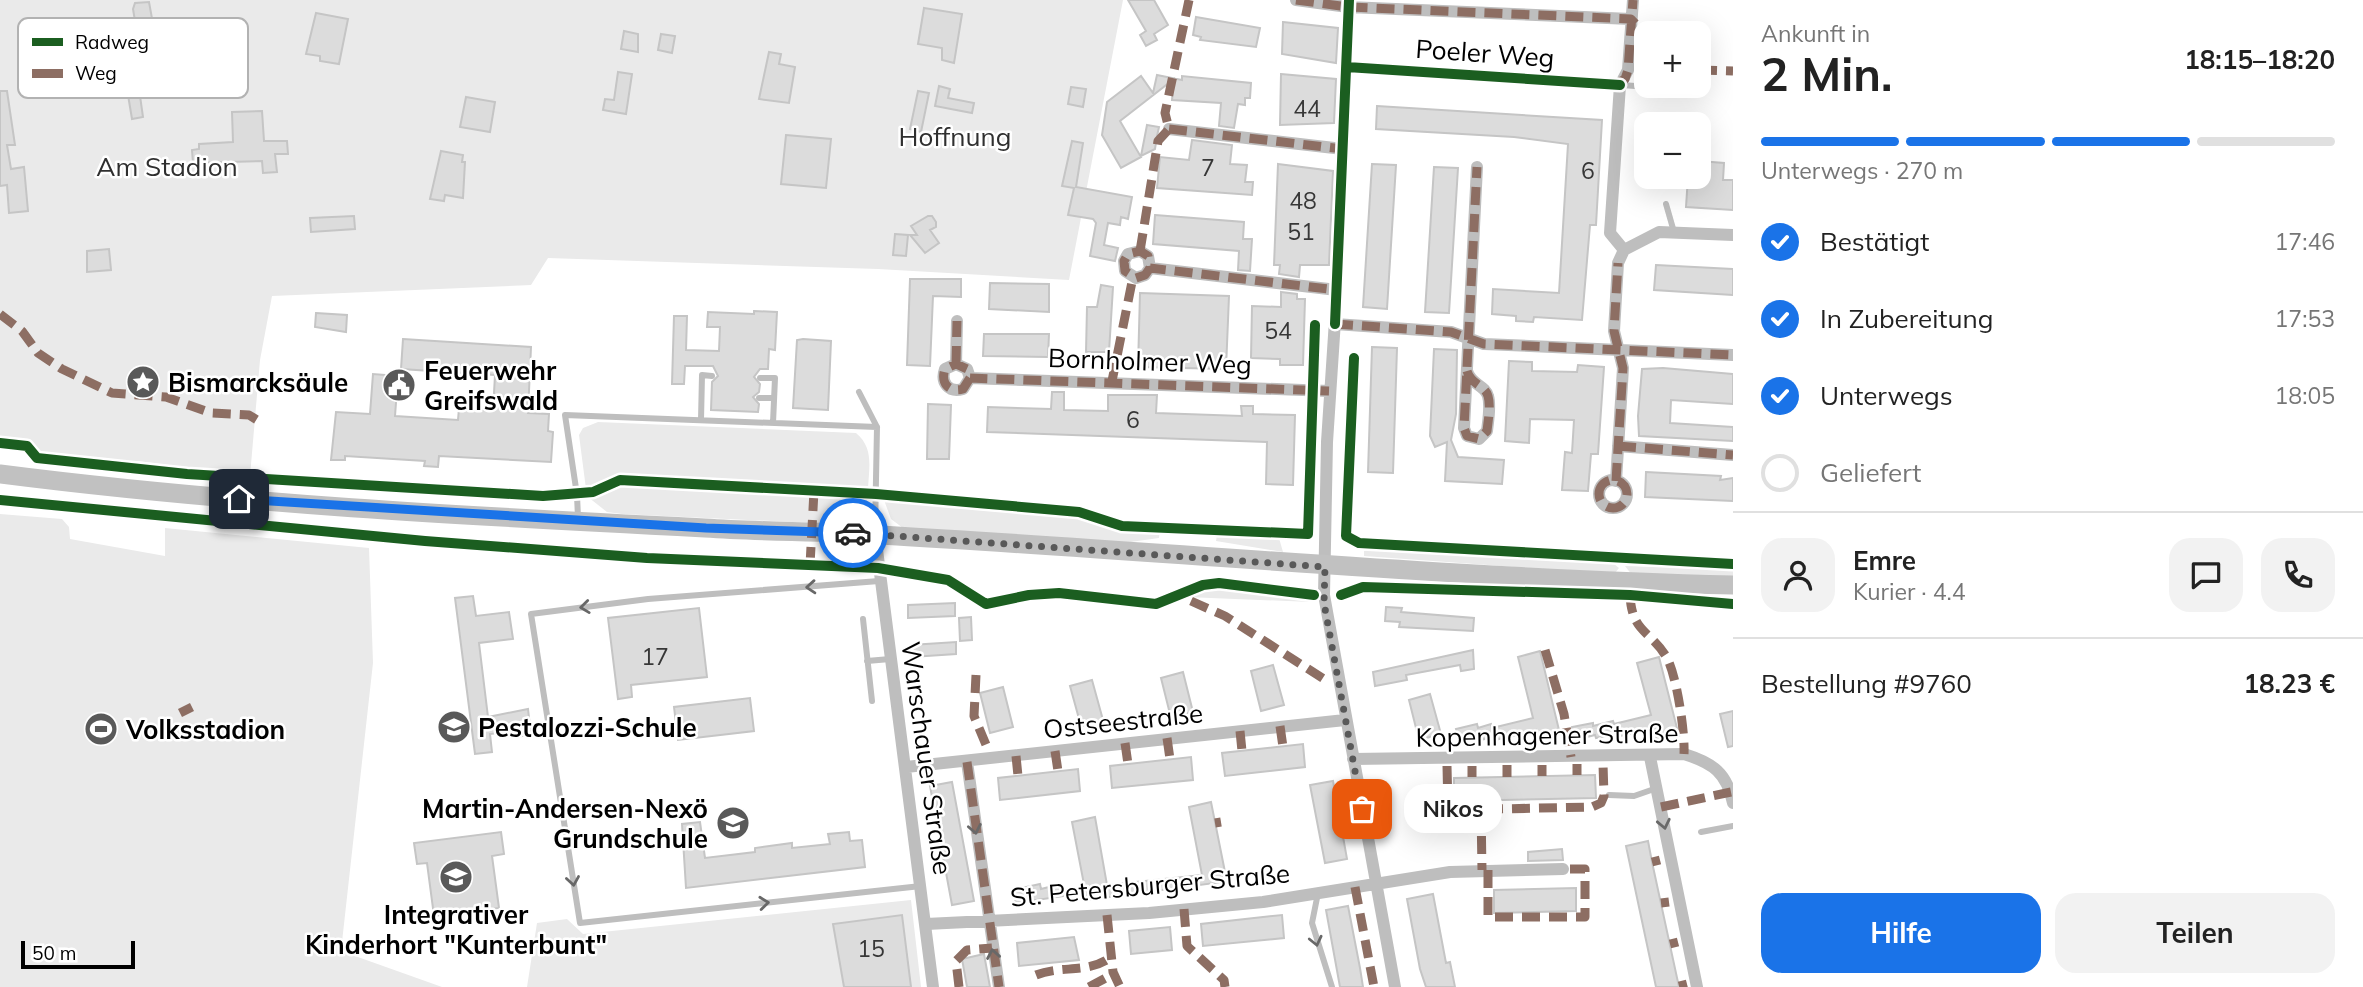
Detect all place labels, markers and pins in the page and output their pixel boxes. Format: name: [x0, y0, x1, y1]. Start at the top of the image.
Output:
place label: Feuerwehr Greifswald: [424, 354, 558, 417]
place icon: Bismarcksäule: [124, 363, 162, 401]
place label: Bismarcksäule: [168, 366, 348, 399]
public building icon: Feuerwehr Greifswald: [380, 366, 418, 404]
pin: [209, 469, 269, 529]
school or university icon: Pestalozzi-Schule: [435, 708, 473, 746]
sports icon: Volksstadion: [82, 710, 120, 748]
place label: Pestalozzi-Schule: [478, 711, 697, 744]
place label: Volksstadion: [125, 713, 285, 746]
pin: [1332, 779, 1392, 839]
callout: Nikos: [1404, 784, 1502, 834]
place label: Martin-Andersen-Nexö Grundschule: [422, 792, 708, 855]
school or university icon: Martin-Andersen-Nexö Grundschule: [714, 804, 752, 842]
school or university icon: Integrativer Kinderhort "Kunterbunt": [437, 858, 475, 896]
place label: Integrativer Kinderhort "Kunterbunt": [305, 898, 607, 961]

